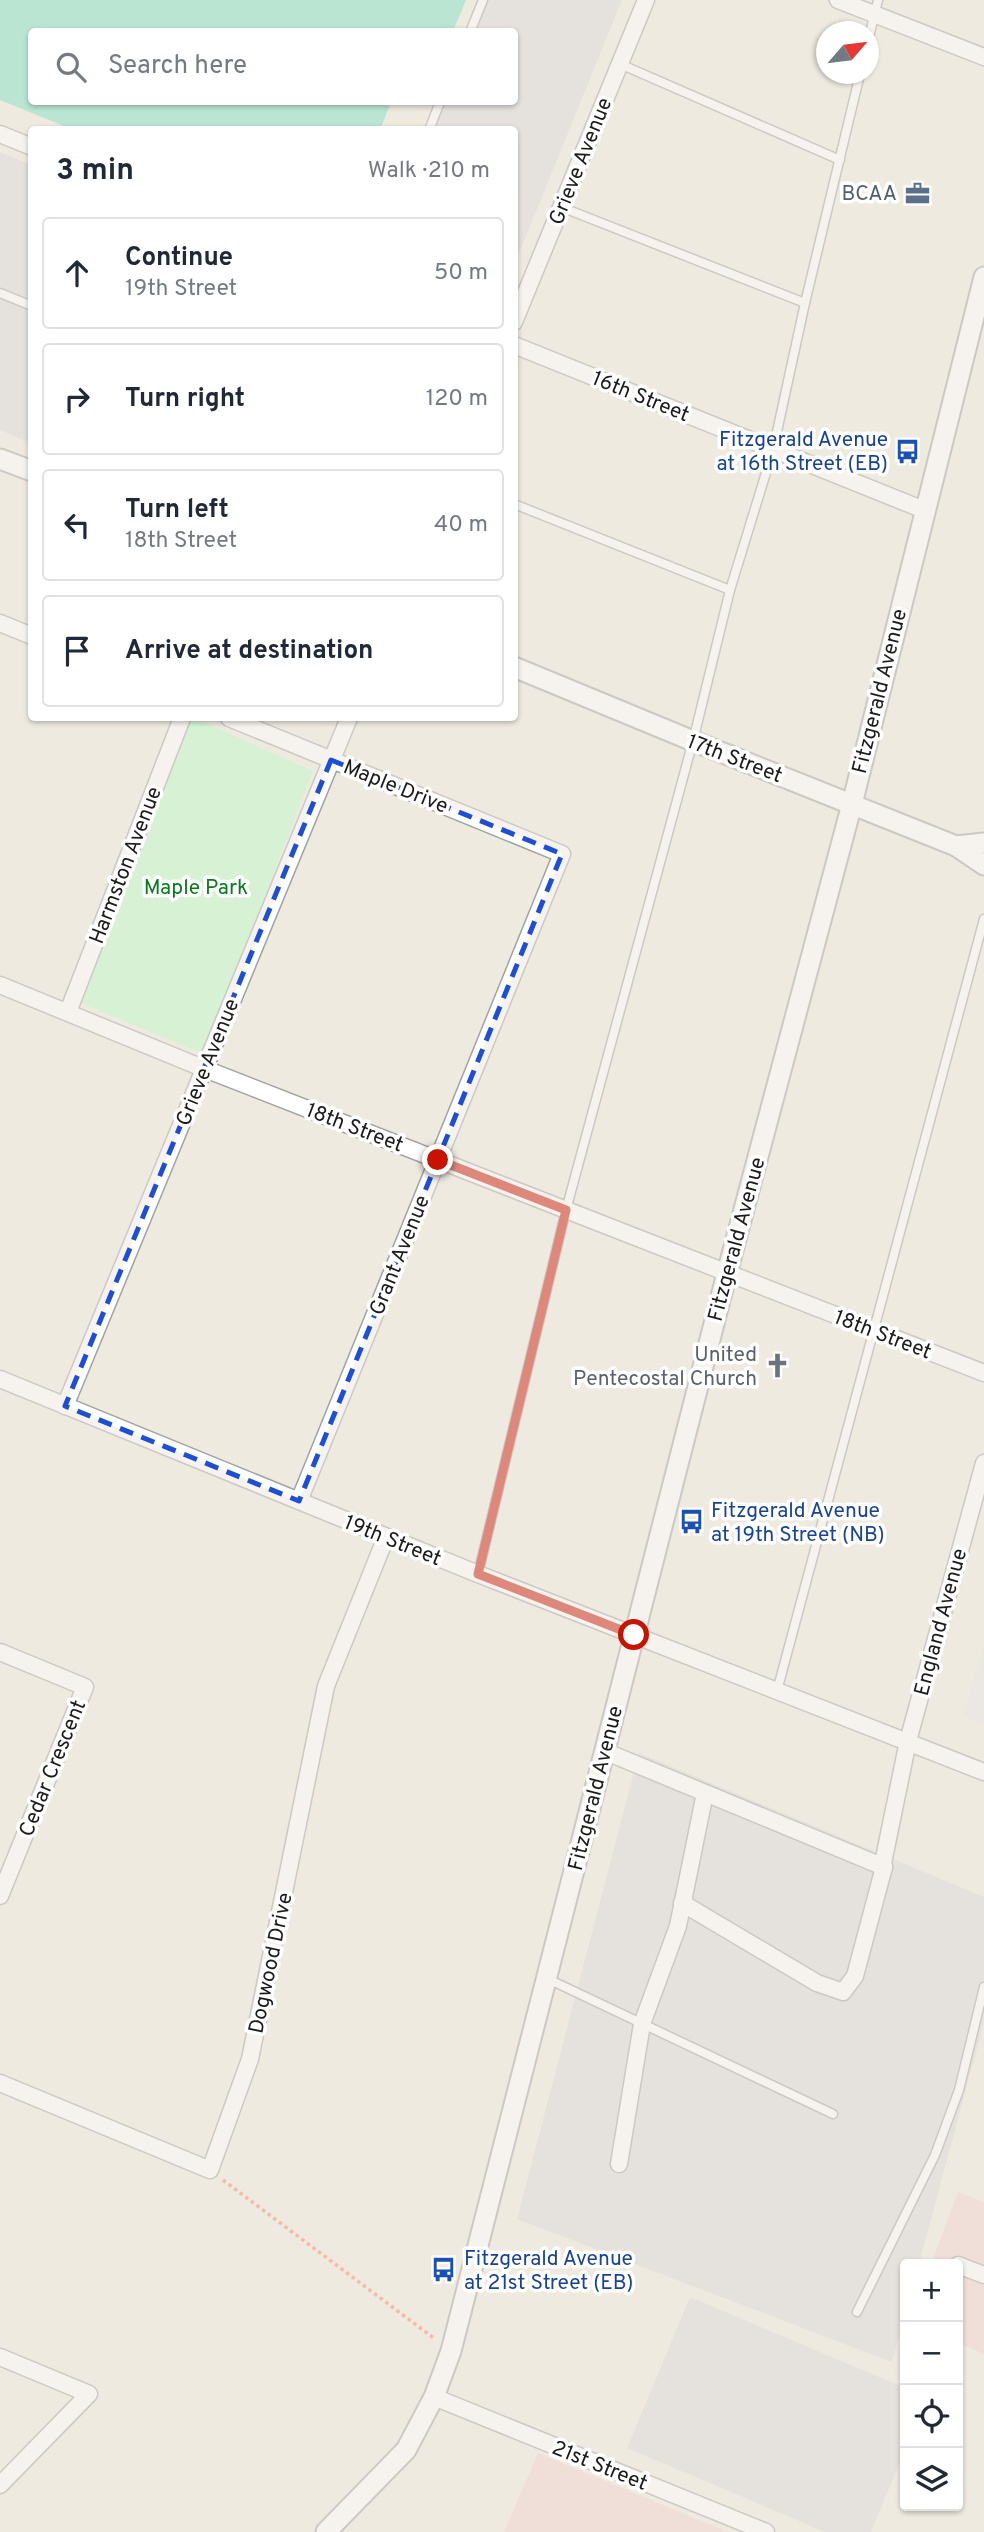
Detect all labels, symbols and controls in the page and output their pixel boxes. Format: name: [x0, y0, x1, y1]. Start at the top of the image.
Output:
north arrow: [816, 21, 879, 84]
search box: [28, 28, 518, 105]
icon: search: [52, 48, 90, 86]
text: Search here: [108, 50, 247, 83]
street label: Grieve Avenue: [544, 94, 619, 229]
text: 3 min: [56, 153, 134, 190]
text: Walk · 210 m: [368, 157, 490, 186]
office icon: BCAA: [903, 179, 931, 207]
place label: BCAA: [842, 181, 897, 208]
text: Continue: [125, 242, 233, 275]
icon: ahead: [58, 254, 96, 292]
text: 50 m: [434, 259, 488, 288]
text: 19th Street: [125, 275, 237, 304]
street label: 16th Street: [588, 366, 693, 429]
icon: right: [58, 380, 96, 418]
text: Turn right: [125, 383, 245, 416]
text: 120 m: [426, 385, 488, 414]
place label: Fitzgerald Avenue at 16th Street (EB): [717, 427, 888, 478]
bus stop icon: Fitzgerald Avenue at 16th Street (EB): [894, 437, 922, 465]
text: Turn left: [125, 494, 229, 527]
icon: left: [58, 506, 96, 544]
text: 40 m: [434, 511, 488, 540]
text: 18th Street: [125, 527, 237, 556]
street label: Fitzgerald Avenue: [847, 606, 914, 777]
icon: arrive: [58, 632, 96, 670]
text: Arrive at destination: [125, 635, 373, 668]
street label: 17th Street: [683, 729, 786, 790]
street label: Maple Drive: [339, 754, 452, 821]
street label: Harmston Avenue: [84, 783, 169, 948]
park label: Maple Park: [144, 875, 248, 902]
street label: Grieve Avenue: [171, 995, 246, 1130]
street label: 18th Street: [302, 1097, 407, 1159]
route end: [422, 1144, 453, 1175]
street label: Fitzgerald Avenue: [703, 1154, 772, 1324]
street label: Grant Avenue: [364, 1192, 437, 1320]
street label: 18th Street: [830, 1304, 935, 1366]
place label: United Pentecostal Church: [573, 1342, 757, 1393]
church icon: United Pentecostal Church: [763, 1352, 791, 1380]
place label: Fitzgerald Avenue at 19th Street (NB): [711, 1498, 885, 1549]
bus stop icon: Fitzgerald Avenue at 19th Street (NB): [677, 1508, 705, 1536]
street label: 19th Street: [340, 1510, 445, 1573]
street label: England Avenue: [909, 1546, 974, 1699]
route start: [618, 1619, 649, 1650]
street label: Cedar Crescent: [14, 1696, 93, 1841]
street label: Fitzgerald Avenue: [563, 1703, 630, 1874]
street label: Dogwood Drive: [243, 1890, 300, 2036]
place label: Fitzgerald Avenue at 21st Street (EB): [464, 2246, 634, 2297]
bus stop icon: Fitzgerald Avenue at 21st Street (EB): [430, 2256, 458, 2284]
map controls: [900, 2259, 963, 2511]
button: +: [900, 2259, 963, 2322]
button: −: [900, 2322, 963, 2385]
button: locate: [900, 2385, 963, 2448]
street label: 21st Street: [548, 2435, 651, 2498]
button: layers: [900, 2448, 963, 2511]

